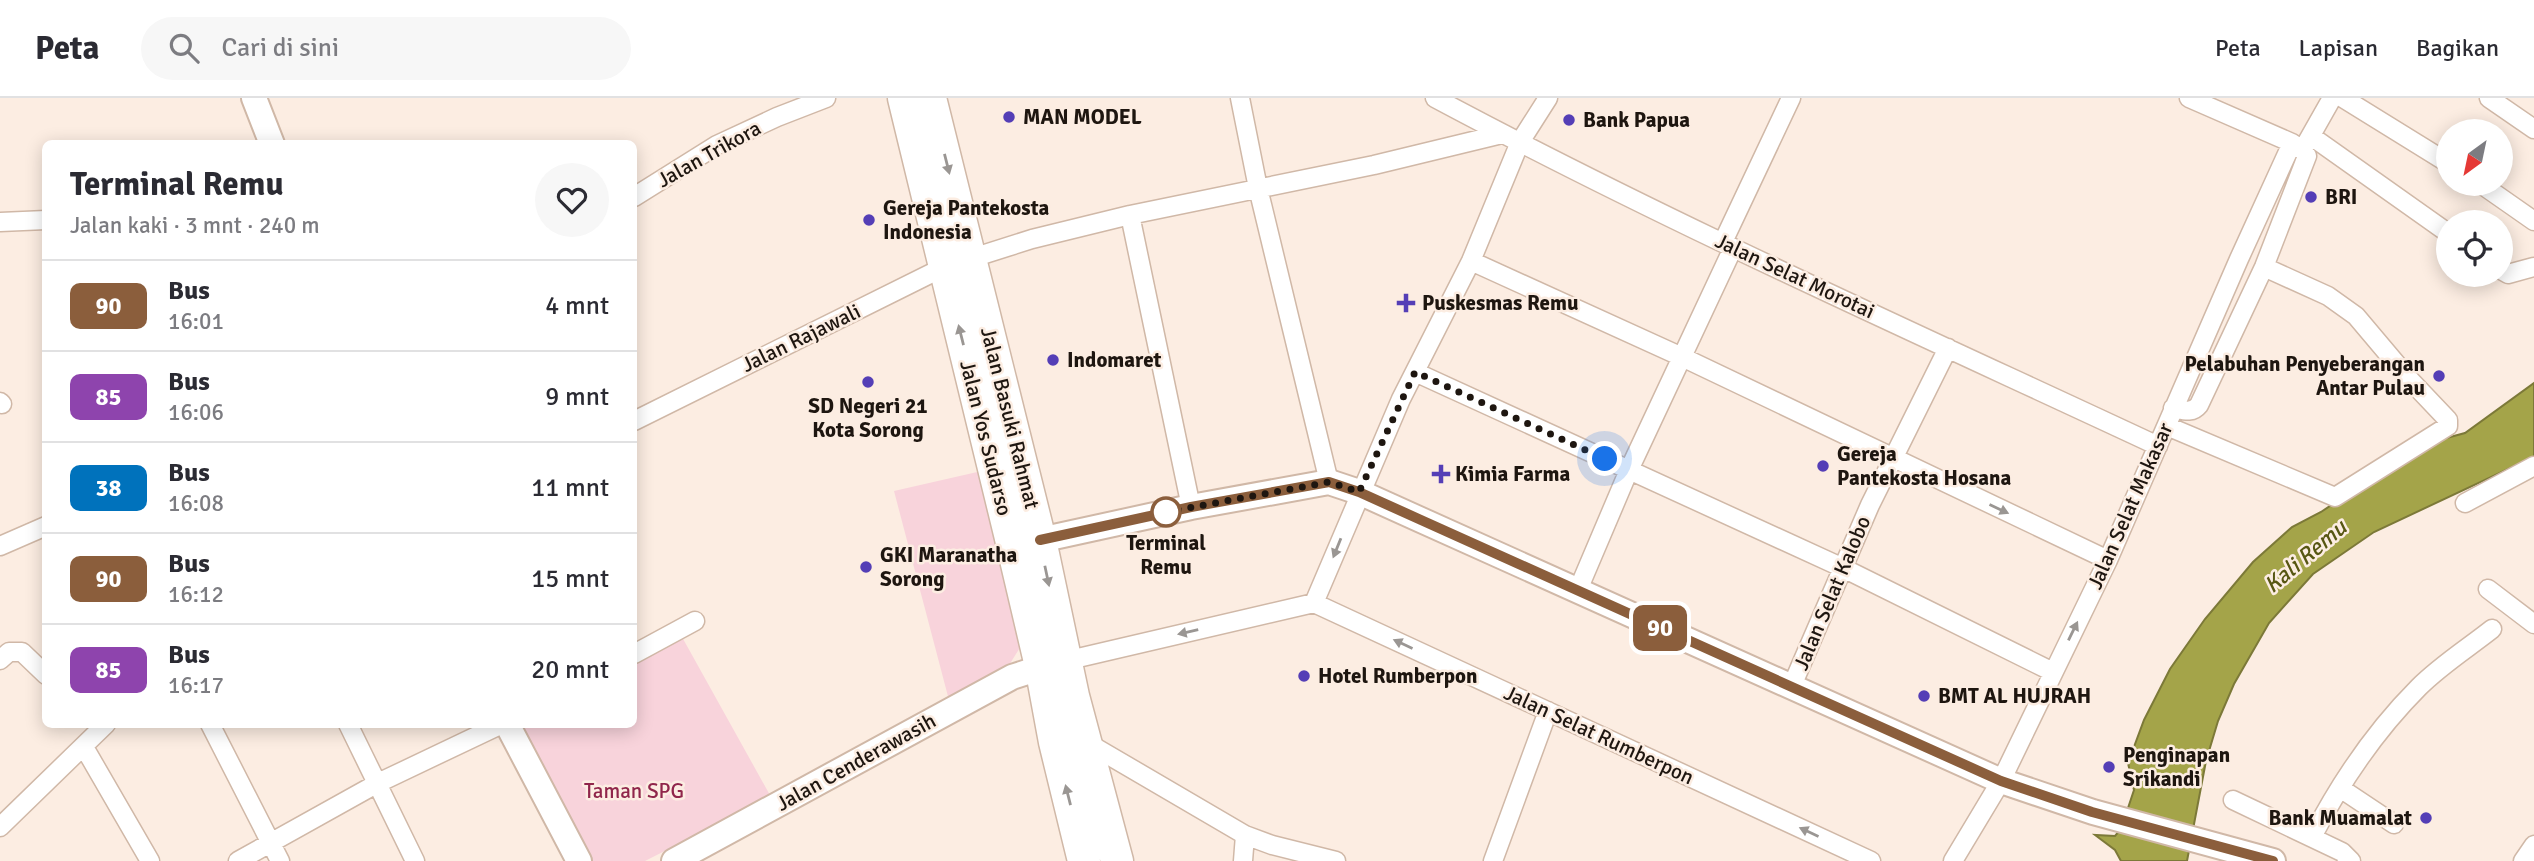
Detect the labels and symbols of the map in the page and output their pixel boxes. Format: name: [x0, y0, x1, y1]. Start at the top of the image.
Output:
place label: MAN MODEL: [1023, 104, 1142, 130]
place label: Bank Papua: [1583, 107, 1690, 133]
marker: MAN MODEL: [1001, 109, 1017, 125]
marker: Bank Papua: [1561, 112, 1577, 128]
street label: Jalan Trikora: [652, 115, 766, 193]
north arrow: [2436, 119, 2513, 196]
one-way arrow: [942, 153, 953, 175]
place label: BRI: [2325, 184, 2357, 210]
marker: BRI: [2303, 189, 2319, 205]
place label: Gereja Pantekosta Indonesia: [883, 195, 1050, 245]
marker: Gereja Pantekosta Indonesia: [861, 212, 877, 228]
street label: Jalan Selat Morotai: [1711, 228, 1879, 324]
place label: Puskesmas Remu: [1422, 290, 1579, 316]
marker: Puskesmas Remu: [1396, 293, 1416, 313]
street label: Jalan Rajawali: [737, 298, 865, 378]
one-way arrow: [955, 323, 966, 345]
street label: Jalan Basuki Rahmat: [975, 325, 1045, 511]
place label: Indomaret: [1067, 347, 1162, 373]
place label: Pelabuhan Penyeberangan Antar Pulau: [2184, 351, 2425, 401]
marker: Indomaret: [1045, 352, 1061, 368]
street label: Jalan Yos Sudarso: [954, 358, 1018, 518]
marker: Pelabuhan Penyeberangan Antar Pulau: [2431, 368, 2447, 384]
marker: SD Negeri 21 Kota Sorong: [860, 374, 876, 390]
place label: SD Negeri 21 Kota Sorong: [808, 393, 928, 443]
street label: Jalan Selat Makasar: [2082, 418, 2178, 593]
your location: [1587, 441, 1622, 476]
place label: Gereja Pantekosta Hosana: [1837, 441, 2011, 491]
marker: Gereja Pantekosta Hosana: [1815, 458, 1831, 474]
place label: Kimia Farma: [1455, 461, 1570, 487]
marker: Kimia Farma: [1433, 466, 1449, 482]
marker: Terminal Remu: [1151, 497, 1181, 527]
one-way arrow: [1989, 503, 2009, 515]
street label: Jalan Selat Kalobo: [1788, 512, 1876, 674]
water label: Kali Remu: [2258, 512, 2354, 599]
place label: Terminal Remu: [1126, 530, 1206, 580]
one-way arrow: [1331, 537, 1342, 558]
place label: GKI Maranatha Sorong: [880, 542, 1018, 592]
marker: GKI Maranatha Sorong: [858, 559, 874, 575]
one-way arrow: [1042, 565, 1053, 587]
line badge: 90: [1628, 605, 1692, 651]
one-way arrow: [2067, 621, 2079, 641]
one-way arrow: [1177, 627, 1199, 638]
one-way arrow: [1393, 638, 1413, 650]
place label: Hotel Rumberpon: [1318, 663, 1477, 689]
marker: Hotel Rumberpon: [1296, 668, 1312, 684]
street label: Jalan Selat Rumberpon: [1500, 680, 1698, 790]
place label: BMT AL HUJRAH: [1938, 683, 2091, 709]
marker: BMT AL HUJRAH: [1916, 688, 1932, 704]
street label: Jalan Cenderawasih: [772, 707, 940, 817]
place label: Penginapan Srikandi: [2123, 742, 2230, 792]
marker: Penginapan Srikandi: [2101, 759, 2117, 775]
park label: Taman SPG: [584, 778, 684, 804]
one-way arrow: [1062, 784, 1073, 806]
place label: Bank Muamalat: [2269, 805, 2412, 831]
marker: Bank Muamalat: [2418, 810, 2434, 826]
one-way arrow: [1799, 826, 1819, 838]

